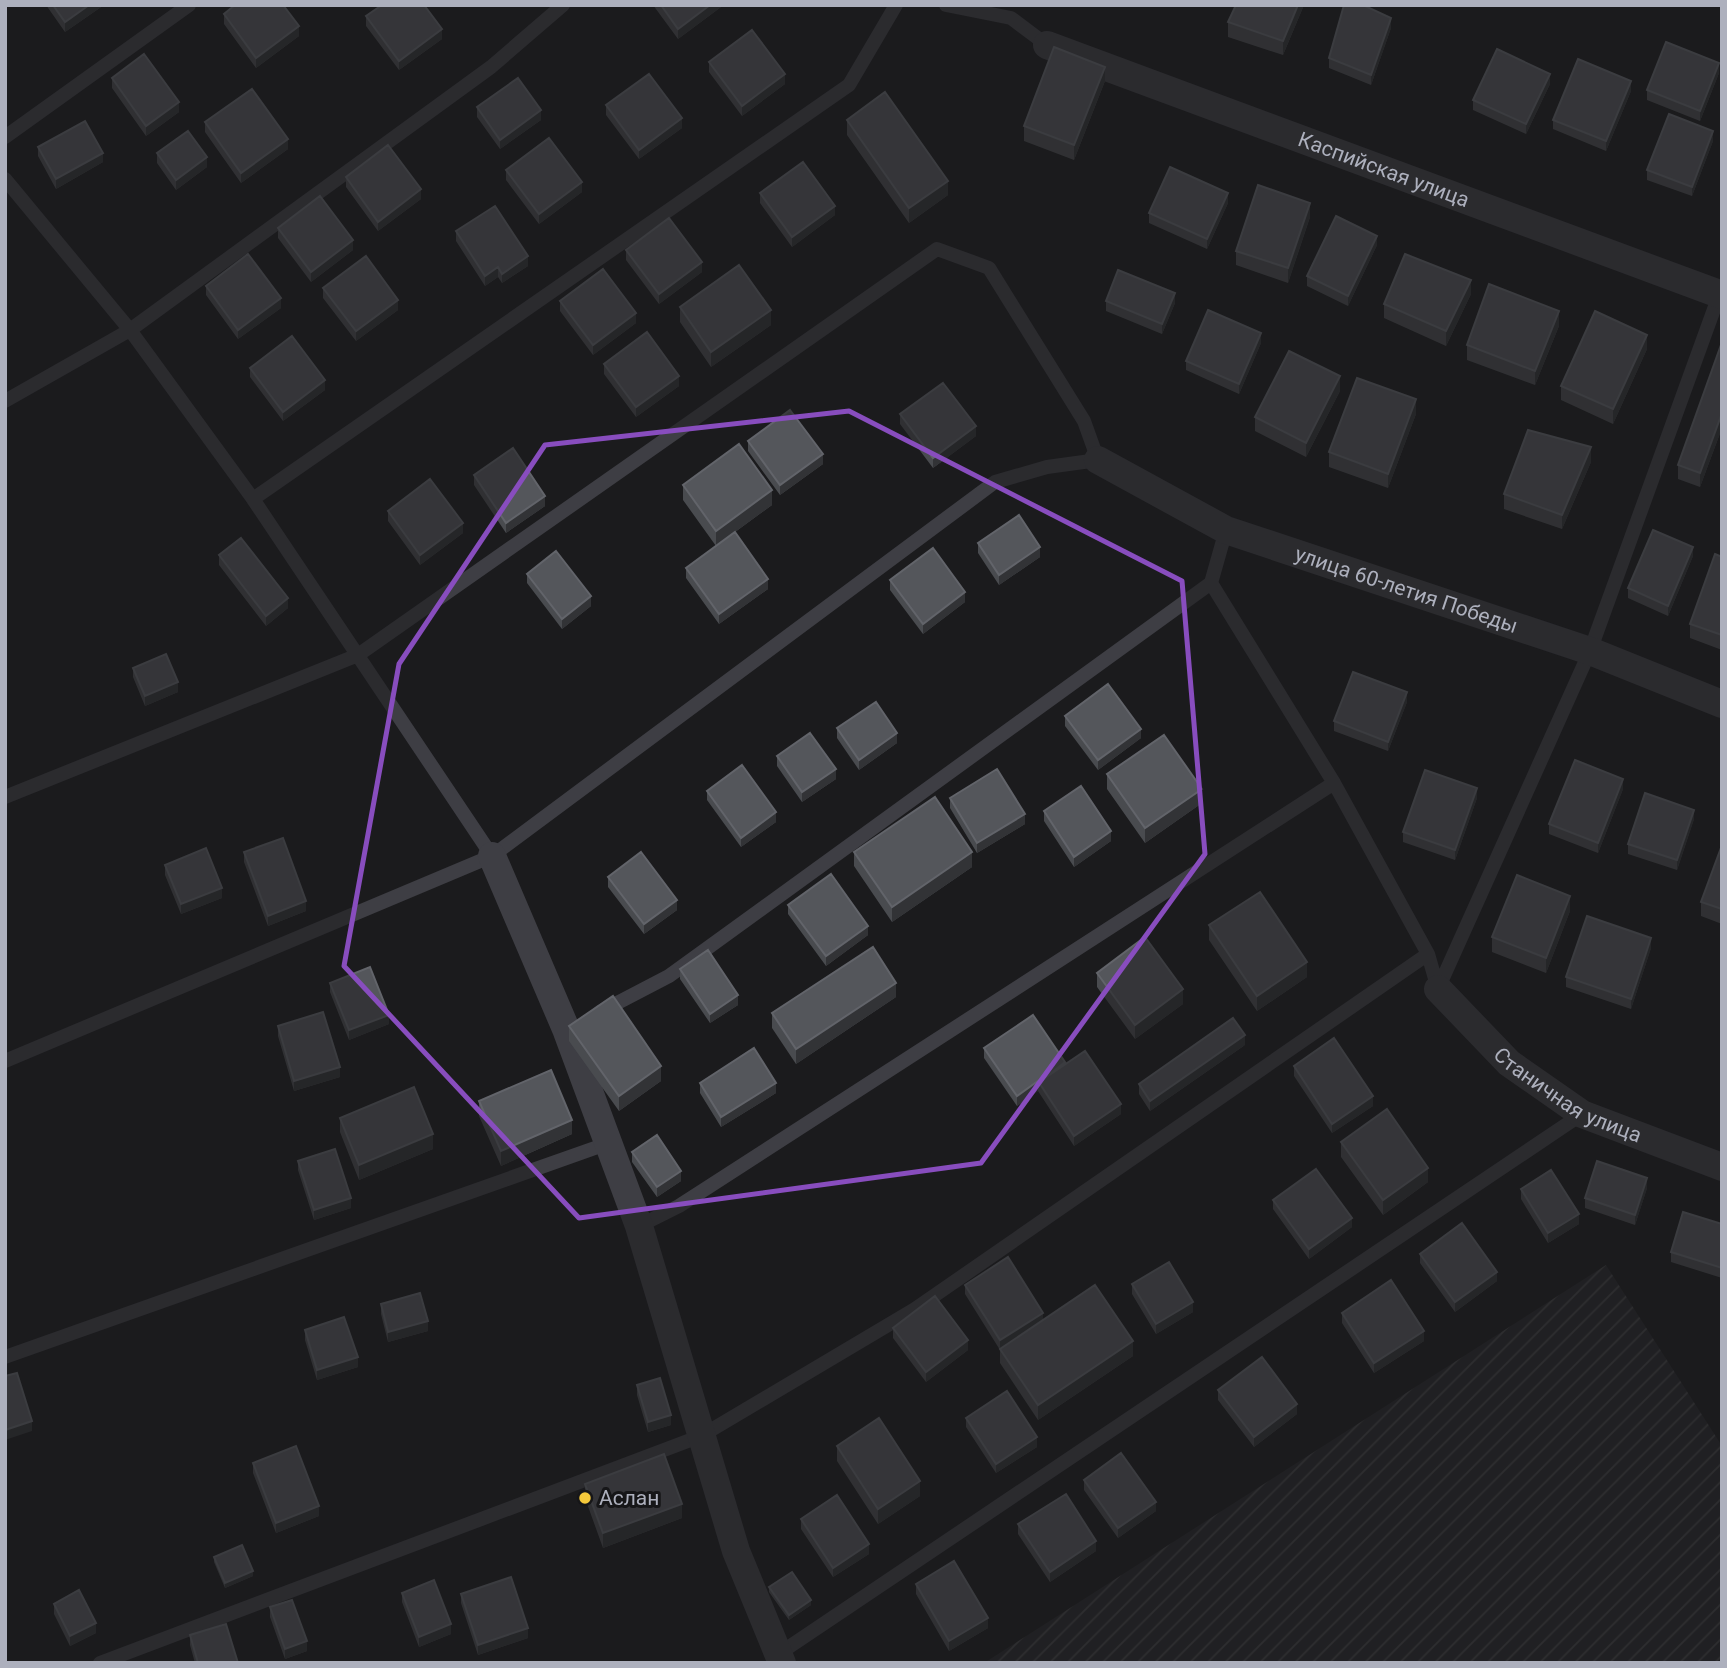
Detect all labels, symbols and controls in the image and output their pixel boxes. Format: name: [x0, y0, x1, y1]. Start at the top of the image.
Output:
street label: Каспийская улица: [1295, 127, 1472, 212]
street label: улица 60-летия Победы: [1292, 542, 1521, 638]
street label: Станичная улица: [1489, 1042, 1645, 1147]
place label: Аслан: [599, 1486, 659, 1510]
marker: Аслан: [577, 1490, 593, 1506]

